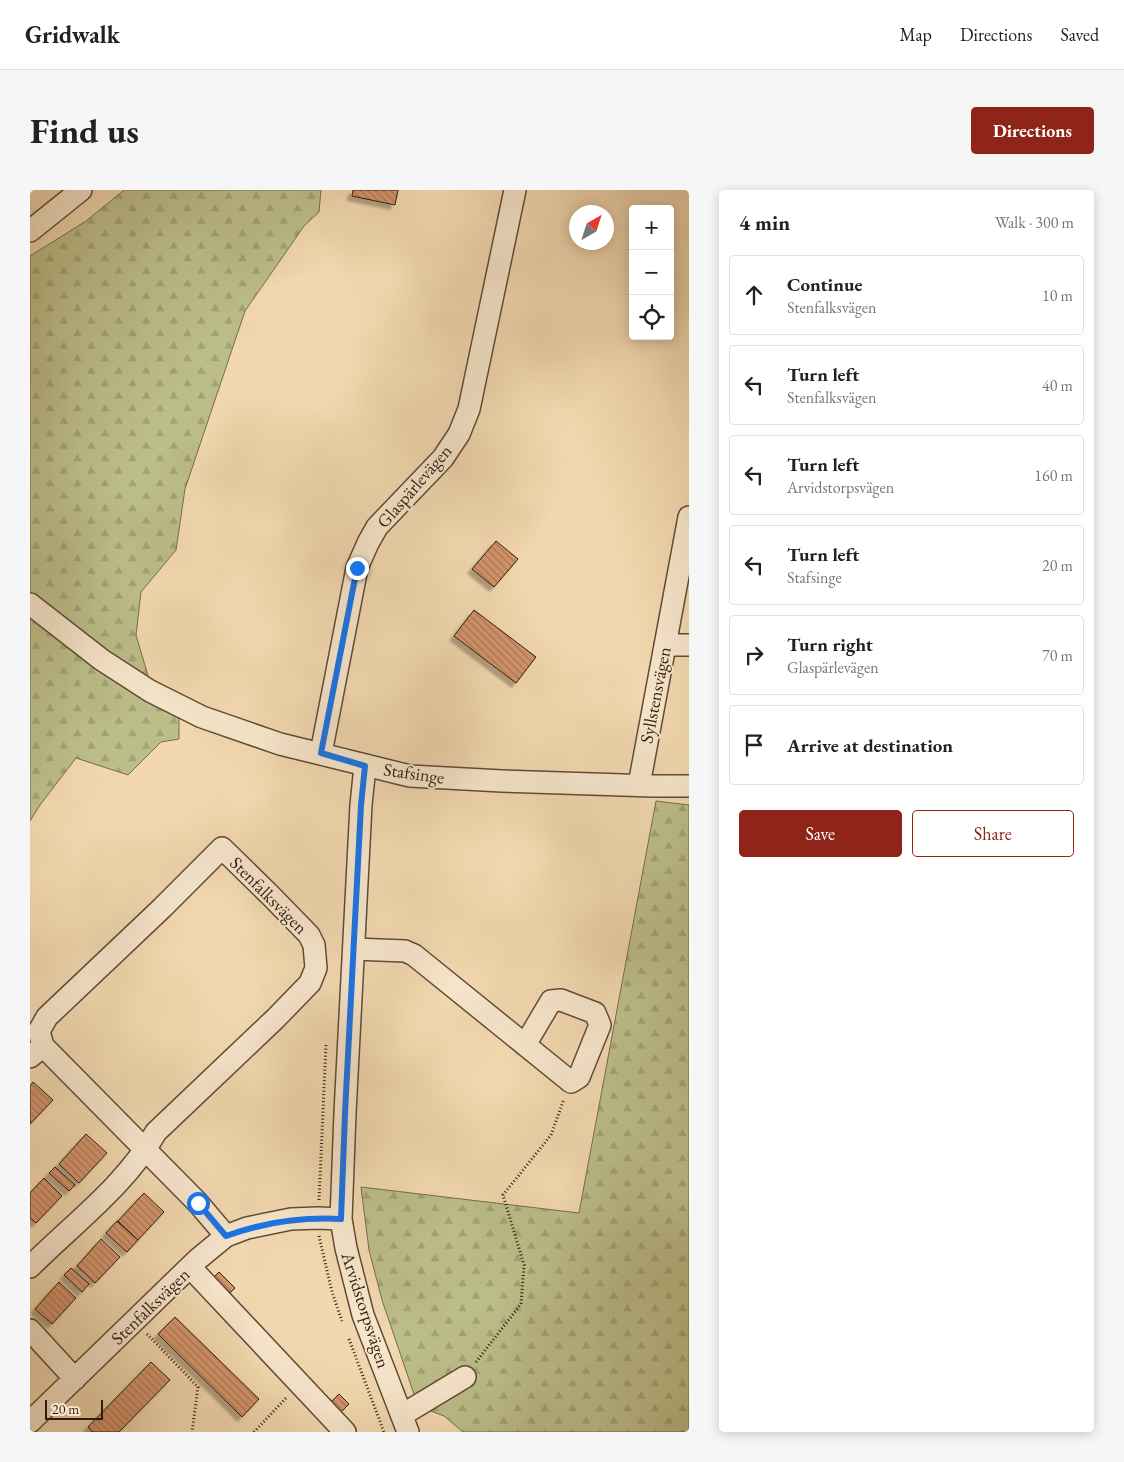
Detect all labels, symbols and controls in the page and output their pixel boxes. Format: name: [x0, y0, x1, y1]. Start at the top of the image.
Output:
text: Gridwalk: [25, 19, 120, 50]
text: Map: [900, 23, 932, 46]
text: Directions: [960, 23, 1032, 46]
text: Saved: [1060, 23, 1099, 46]
button: Directions: [971, 107, 1094, 154]
text: Find us: [30, 108, 139, 153]
north arrow: [569, 205, 614, 250]
map controls: [629, 205, 674, 340]
button: +: [629, 205, 674, 250]
text: 4 min: [739, 209, 790, 236]
text: Walk · 300 m: [995, 212, 1074, 233]
button: −: [629, 250, 674, 295]
text: Continue: [787, 272, 862, 297]
icon: ahead: [740, 281, 768, 309]
text: 10 m: [1042, 285, 1073, 306]
button: locate: [629, 295, 674, 340]
text: Stenfalksvägen: [787, 297, 877, 318]
text: Turn left: [787, 362, 859, 387]
icon: left: [740, 371, 768, 399]
text: 40 m: [1042, 375, 1073, 396]
text: Stenfalksvägen: [787, 387, 877, 408]
street label: Glaspärlevägen: [371, 439, 457, 532]
text: Turn left: [787, 452, 859, 477]
icon: left: [740, 461, 768, 489]
text: 160 m: [1034, 465, 1073, 486]
text: Arvidstorpsvägen: [787, 477, 894, 498]
text: Turn left: [787, 542, 859, 567]
icon: left: [740, 551, 768, 579]
text: 20 m: [1042, 555, 1073, 576]
route end: [346, 557, 369, 580]
text: Stafsinge: [787, 567, 842, 588]
text: Turn right: [787, 632, 873, 657]
icon: right: [740, 641, 768, 669]
street label: Syllstensvägen: [634, 644, 676, 745]
text: 70 m: [1042, 645, 1073, 666]
text: Glaspärlevägen: [787, 657, 879, 678]
icon: arrive: [740, 731, 768, 759]
text: Arrive at destination: [787, 733, 953, 758]
street label: Stafsinge: [382, 757, 446, 789]
button: Save: [739, 810, 902, 857]
button: Share: [912, 810, 1074, 857]
street label: Stenfalksvägen: [225, 851, 313, 939]
route start: [187, 1192, 210, 1215]
street label: Arvidstorpsvägen: [336, 1248, 396, 1371]
street label: Stenfalksvägen: [106, 1262, 195, 1349]
scale bar: [45, 1397, 102, 1420]
text: 20 m: [52, 1400, 79, 1418]

